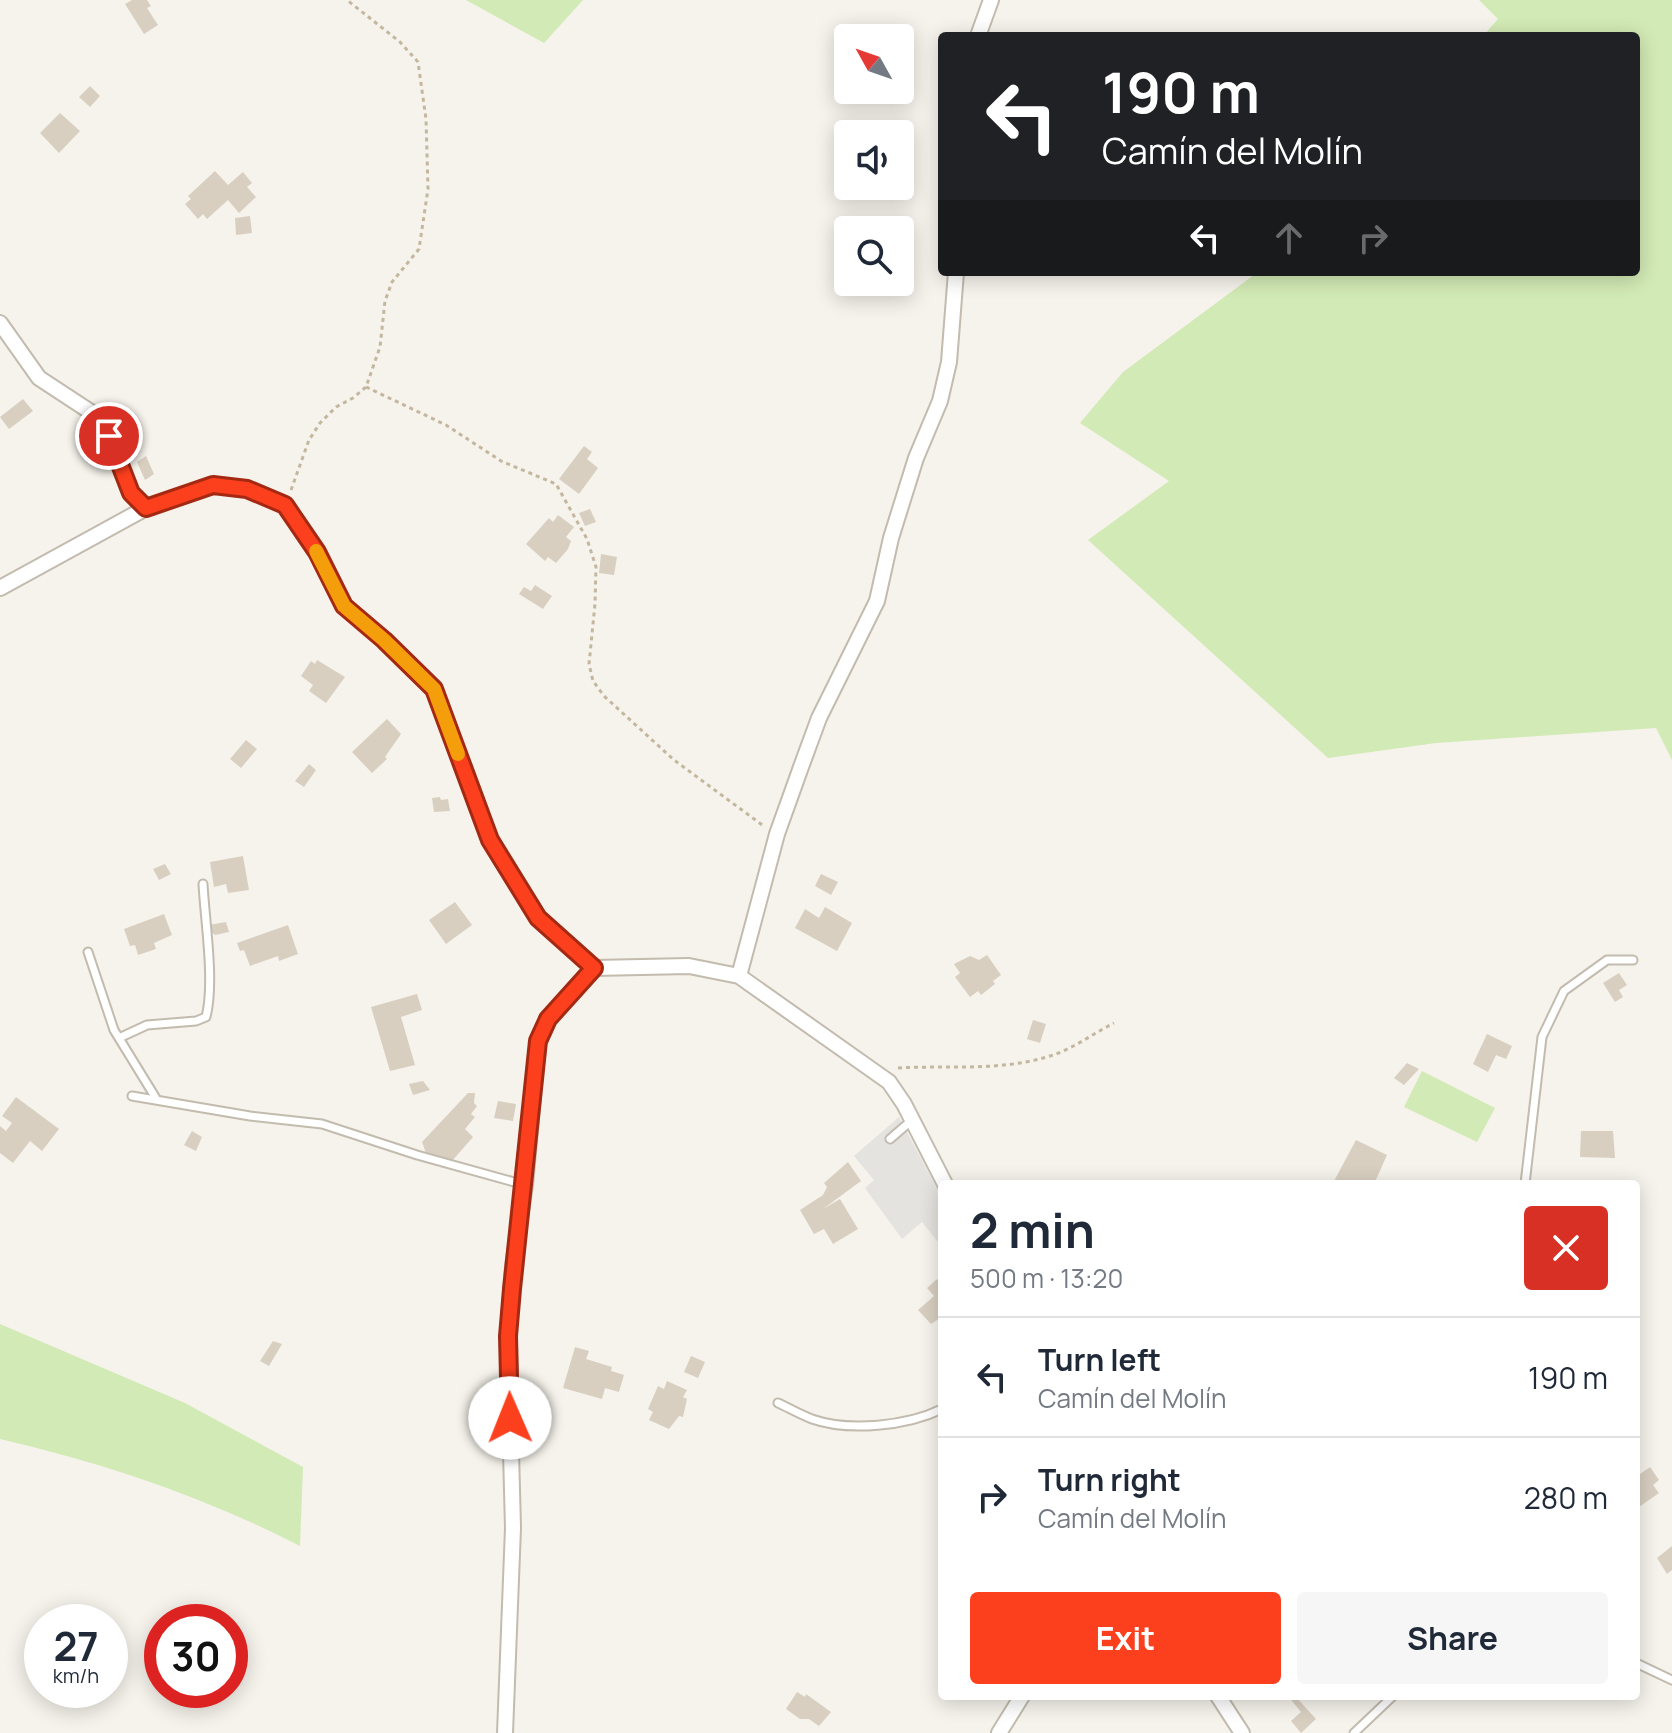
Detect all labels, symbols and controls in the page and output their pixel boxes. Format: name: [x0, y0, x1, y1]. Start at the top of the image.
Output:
north arrow: [834, 24, 914, 104]
map controls: [834, 24, 914, 296]
text: 190 m: [1102, 53, 1260, 130]
icon: left: [970, 64, 1074, 168]
button: sound: [834, 120, 914, 200]
text: Camín del Molín: [1102, 126, 1363, 175]
button: search: [834, 216, 914, 296]
icon: left: [1183, 216, 1227, 260]
icon: ahead: [1267, 216, 1311, 260]
icon: right: [1351, 216, 1395, 260]
pin: [75, 402, 143, 470]
icon: arrive: [87, 414, 131, 458]
text: 2 min: [970, 1197, 1095, 1262]
button: close: [1524, 1206, 1608, 1290]
text: 500 m · 13:20: [970, 1260, 1123, 1296]
text: Turn left: [1038, 1339, 1161, 1380]
icon: left: [970, 1355, 1014, 1399]
text: 190 m: [1528, 1357, 1608, 1398]
position arrow: [468, 1376, 552, 1460]
text: Camín del Molín: [1038, 1380, 1227, 1416]
text: Turn right: [1038, 1459, 1181, 1500]
icon: right: [970, 1475, 1014, 1519]
text: 280 m: [1524, 1477, 1608, 1518]
text: Camín del Molín: [1038, 1500, 1227, 1536]
button: Exit: [970, 1592, 1281, 1684]
button: Share: [1297, 1592, 1608, 1684]
speed limit sign: 30: [144, 1604, 248, 1708]
text: 27: [53, 1618, 99, 1673]
text: km/h: [53, 1662, 99, 1689]

